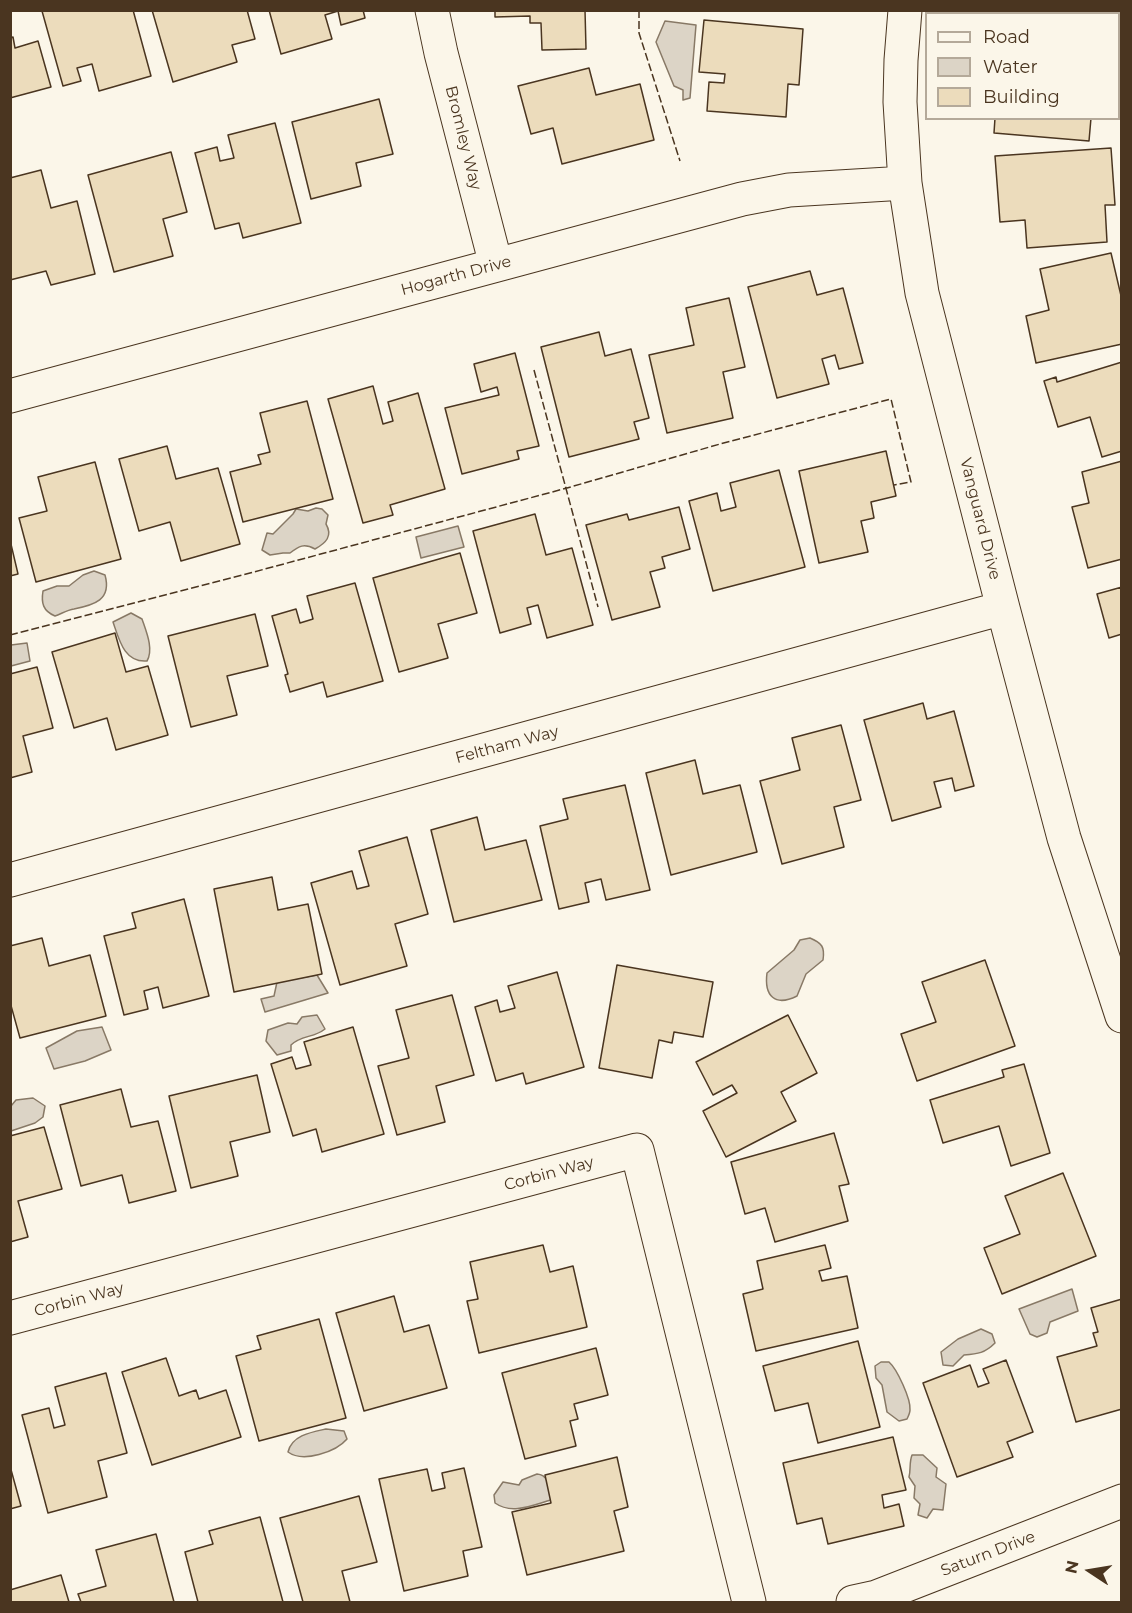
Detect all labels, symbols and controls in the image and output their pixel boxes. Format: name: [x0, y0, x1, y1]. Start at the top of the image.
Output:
legend: [925, 12, 1120, 120]
text: Road: [983, 26, 1030, 48]
text: Water: [983, 56, 1038, 78]
street label: Bromley Way: [441, 84, 485, 192]
text: Building: [983, 86, 1060, 108]
street label: Hogarth Drive: [399, 252, 513, 300]
street label: Vanguard Drive: [956, 456, 1004, 582]
street label: Feltham Way: [453, 722, 561, 768]
street label: Corbin Way: [502, 1153, 596, 1195]
street label: Corbin Way: [32, 1279, 126, 1321]
street label: Saturn Drive: [938, 1527, 1038, 1581]
north arrow: [1060, 1541, 1120, 1601]
text: N: [1061, 1559, 1083, 1575]

